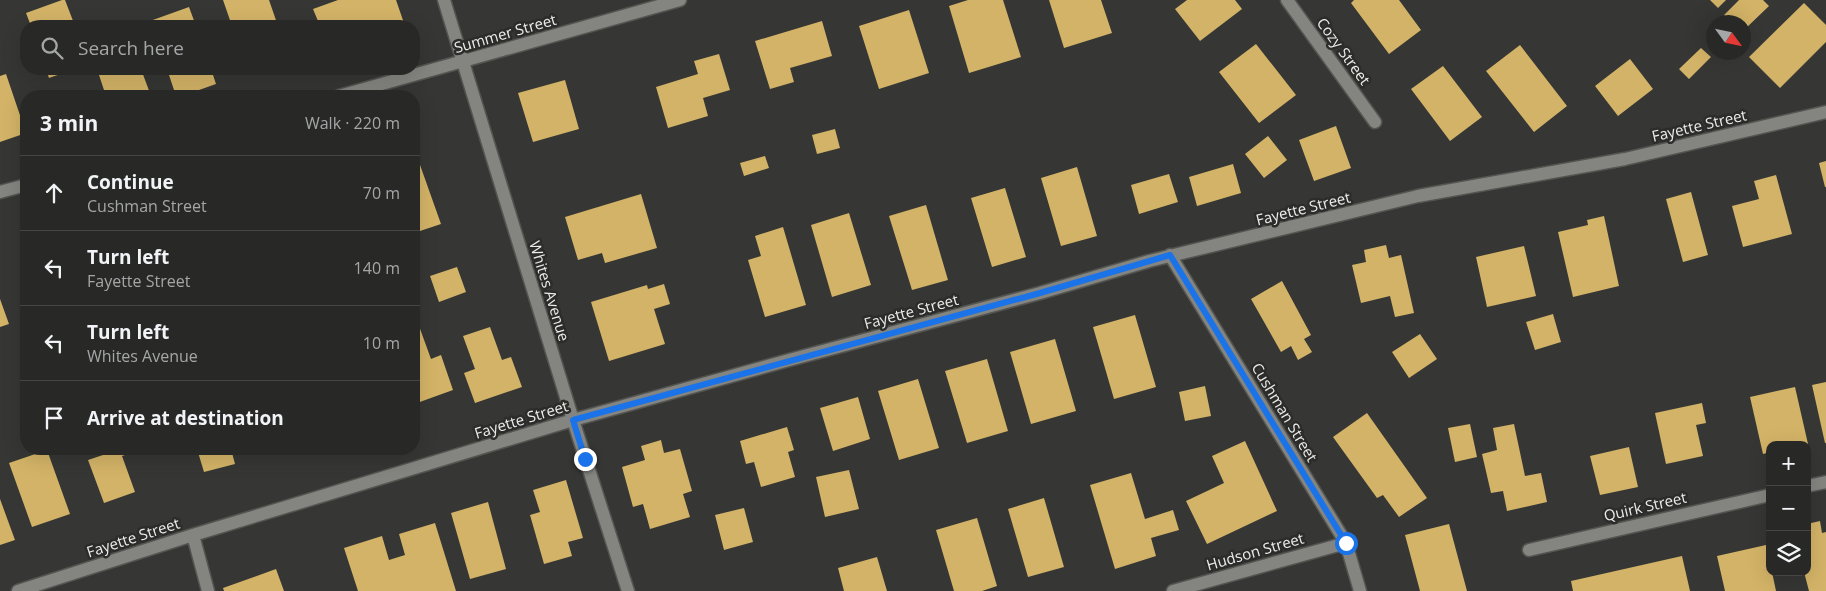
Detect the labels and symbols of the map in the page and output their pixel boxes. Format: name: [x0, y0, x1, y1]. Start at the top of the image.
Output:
street label: Summer Street: [452, 9, 558, 57]
street label: Cozy Street: [1313, 13, 1375, 89]
north arrow: [1706, 15, 1751, 60]
street label: Fayette Street: [1650, 104, 1748, 146]
street label: Fayette Street: [1254, 187, 1352, 229]
street label: Whites Avenue: [525, 238, 575, 344]
street label: Fayette Street: [862, 289, 960, 333]
street label: Cushman Street: [1248, 359, 1322, 465]
street label: Fayette Street: [472, 395, 570, 443]
route end: [574, 448, 597, 471]
street label: Quirk Street: [1602, 487, 1688, 525]
street label: Fayette Street: [84, 513, 182, 561]
street label: Hudson Street: [1204, 528, 1306, 574]
route start: [1335, 532, 1358, 555]

